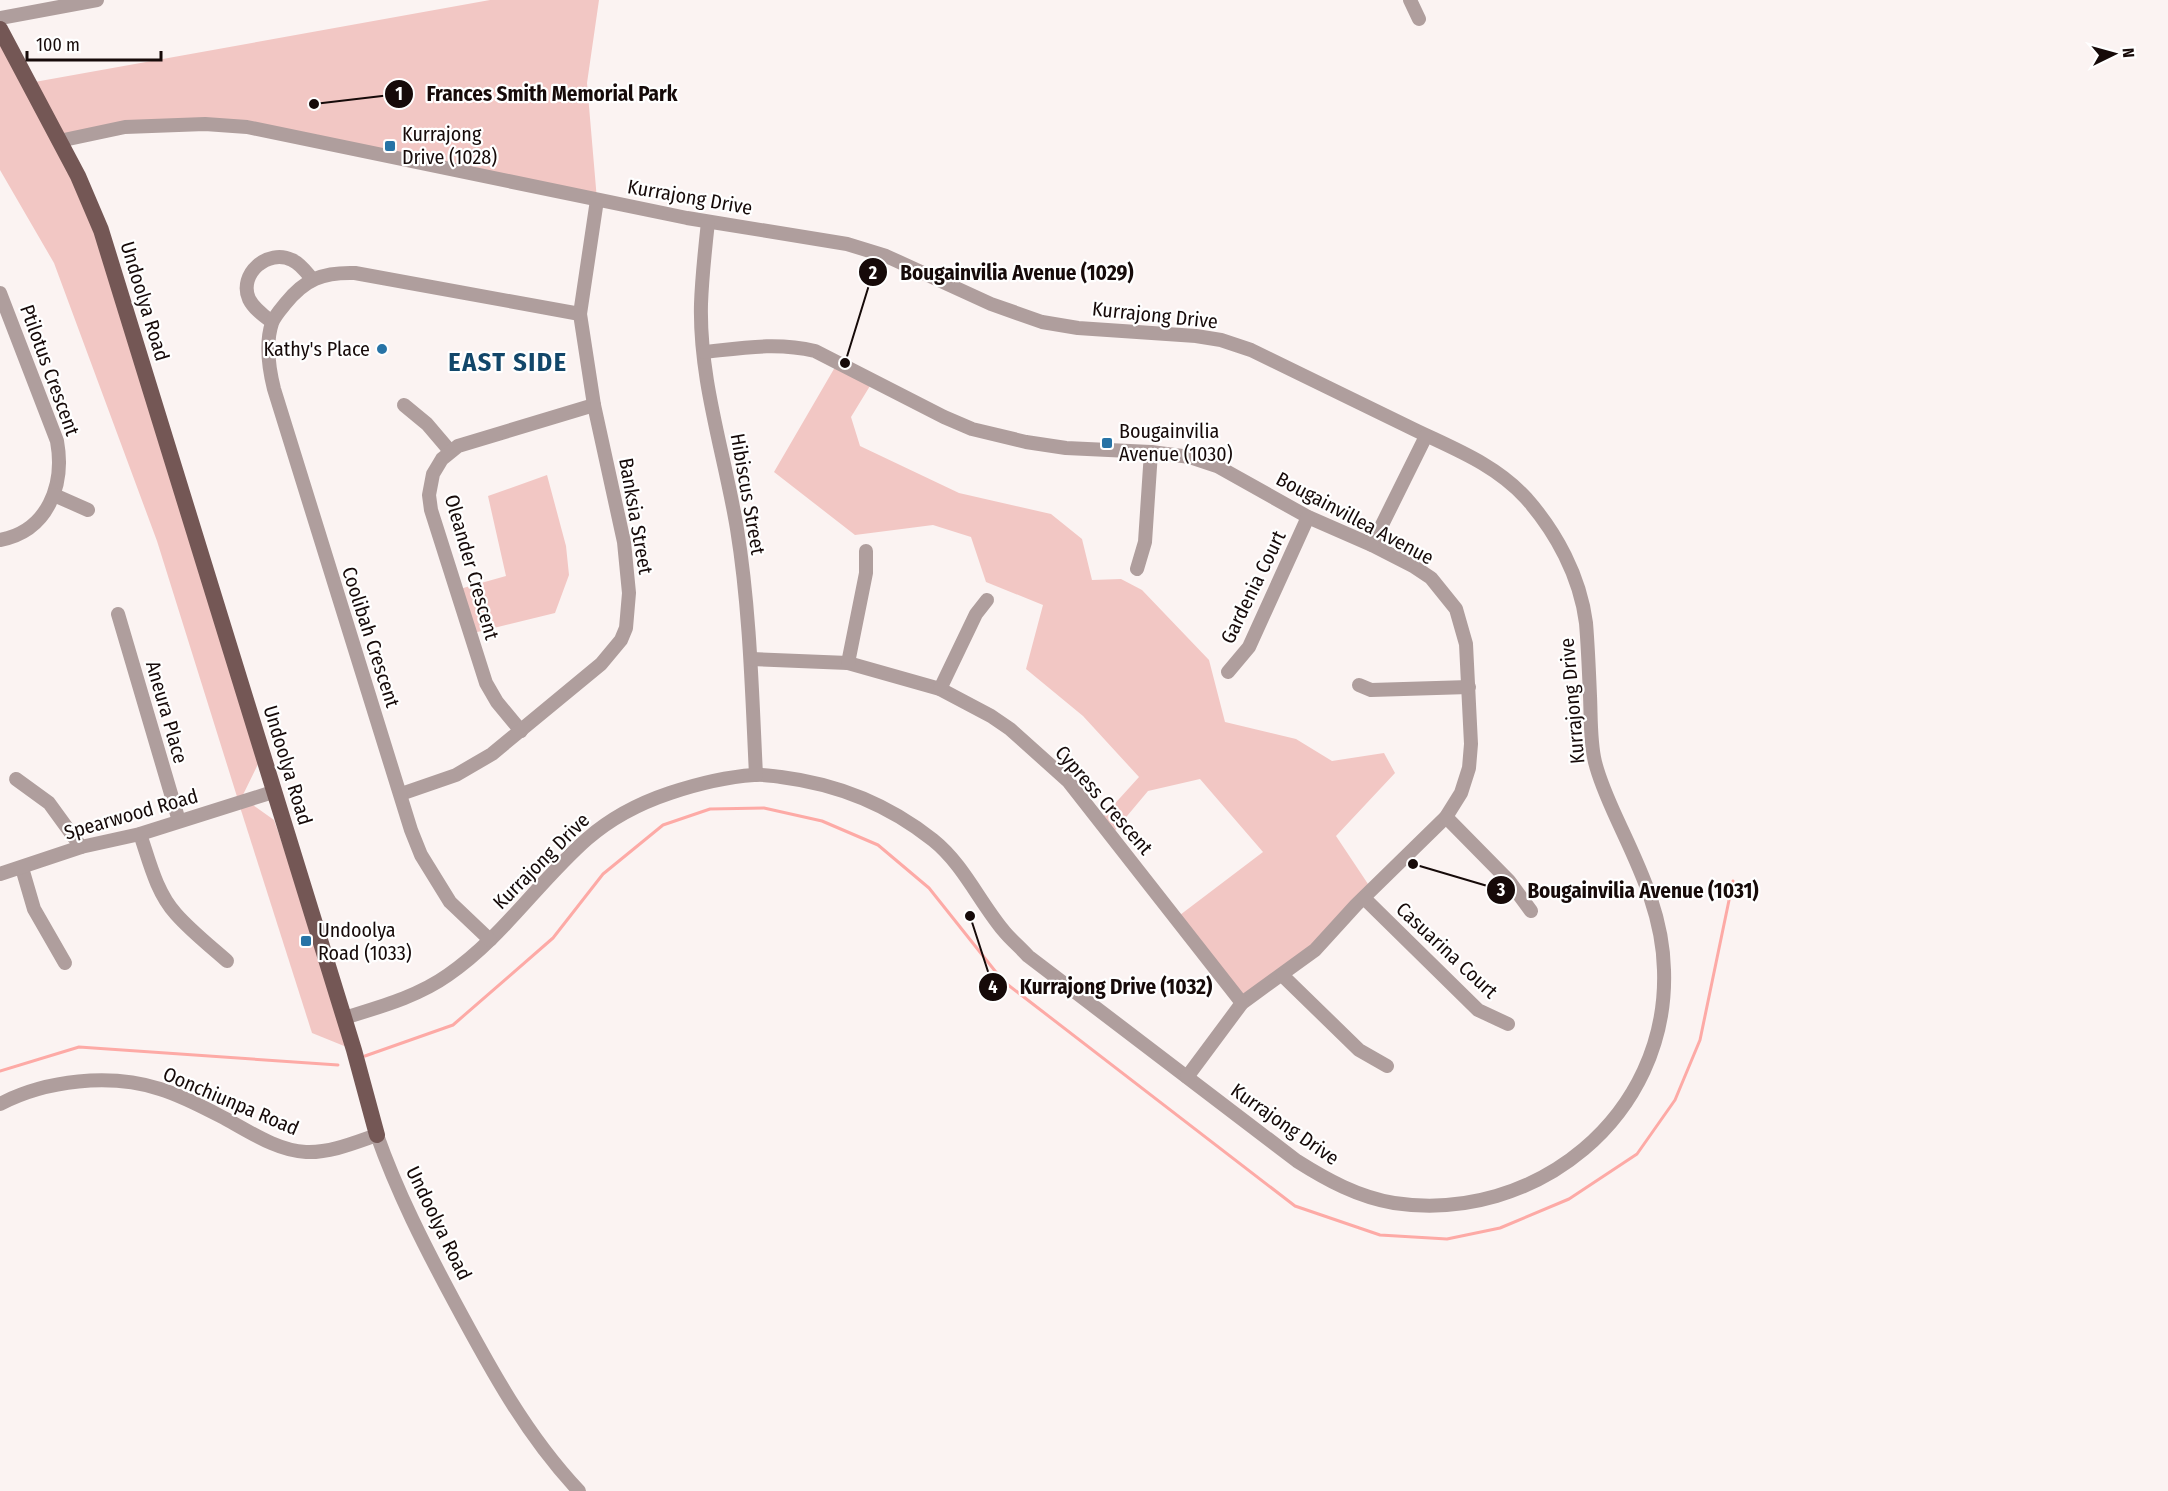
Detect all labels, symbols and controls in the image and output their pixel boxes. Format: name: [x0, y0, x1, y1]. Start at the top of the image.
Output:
scale bar: [27, 24, 160, 62]
north arrow: [2084, 24, 2144, 84]
text: 100 m: [36, 34, 80, 56]
text: N: [2119, 47, 2138, 58]
callout: Frances Smith Memorial Park: [384, 74, 689, 113]
text: Frances Smith Memorial Park: [427, 81, 678, 107]
text: 1: [395, 83, 403, 105]
place label: Kurrajong Drive (1028): [402, 122, 497, 169]
marker: Kurrajong Drive (1028): [383, 139, 397, 153]
street label: Kurrajong Drive: [626, 174, 754, 220]
street label: Undoolya Road: [115, 238, 175, 364]
callout: Bougainvilia Avenue (1029): [858, 253, 1145, 292]
text: Bougainvilia Avenue (1029): [900, 260, 1134, 286]
text: 2: [868, 262, 877, 284]
street label: Kurrajong Drive: [1091, 296, 1219, 334]
street label: Ptilotus Crescent: [15, 301, 85, 439]
place label: Kathy's Place: [264, 337, 370, 361]
marker: Kathy's Place: [375, 342, 389, 356]
district label: EAST SIDE: [448, 347, 568, 378]
place label: Bougainvilia Avenue (1030): [1119, 419, 1233, 466]
street label: Hibiscus Street: [726, 432, 771, 557]
marker: Bougainvilia Avenue (1030): [1100, 436, 1114, 450]
street label: Banksia Street: [614, 456, 658, 577]
street label: Bougainvillea Avenue: [1272, 466, 1438, 570]
street label: Oleander Crescent: [440, 492, 504, 643]
street label: Gardenia Court: [1215, 526, 1291, 647]
street label: Coolibah Crescent: [337, 564, 405, 711]
street label: Kurrajong Drive: [1555, 637, 1589, 765]
street label: Aneura Place: [141, 658, 193, 766]
street label: Undoolya Road: [258, 702, 318, 828]
street label: Cypress Crescent: [1050, 741, 1158, 860]
street label: Spearwood Road: [61, 783, 201, 845]
street label: Kurrajong Drive: [488, 808, 594, 914]
callout: Bougainvilia Avenue (1031): [1486, 871, 1771, 910]
text: Bougainvilia Avenue (1031): [1527, 878, 1759, 904]
text: 3: [1496, 879, 1506, 901]
street label: Casuarina Court: [1391, 897, 1503, 1003]
place label: Undoolya Road (1033): [318, 918, 412, 965]
marker: Undoolya Road (1033): [299, 934, 313, 948]
callout: Kurrajong Drive (1032): [978, 967, 1224, 1006]
text: Kurrajong Drive (1032): [1020, 974, 1212, 1000]
text: 4: [988, 976, 998, 998]
street label: Oonchiunpa Road: [159, 1062, 303, 1140]
street label: Kurrajong Drive: [1226, 1078, 1344, 1170]
street label: Undoolya Road: [401, 1162, 477, 1284]

